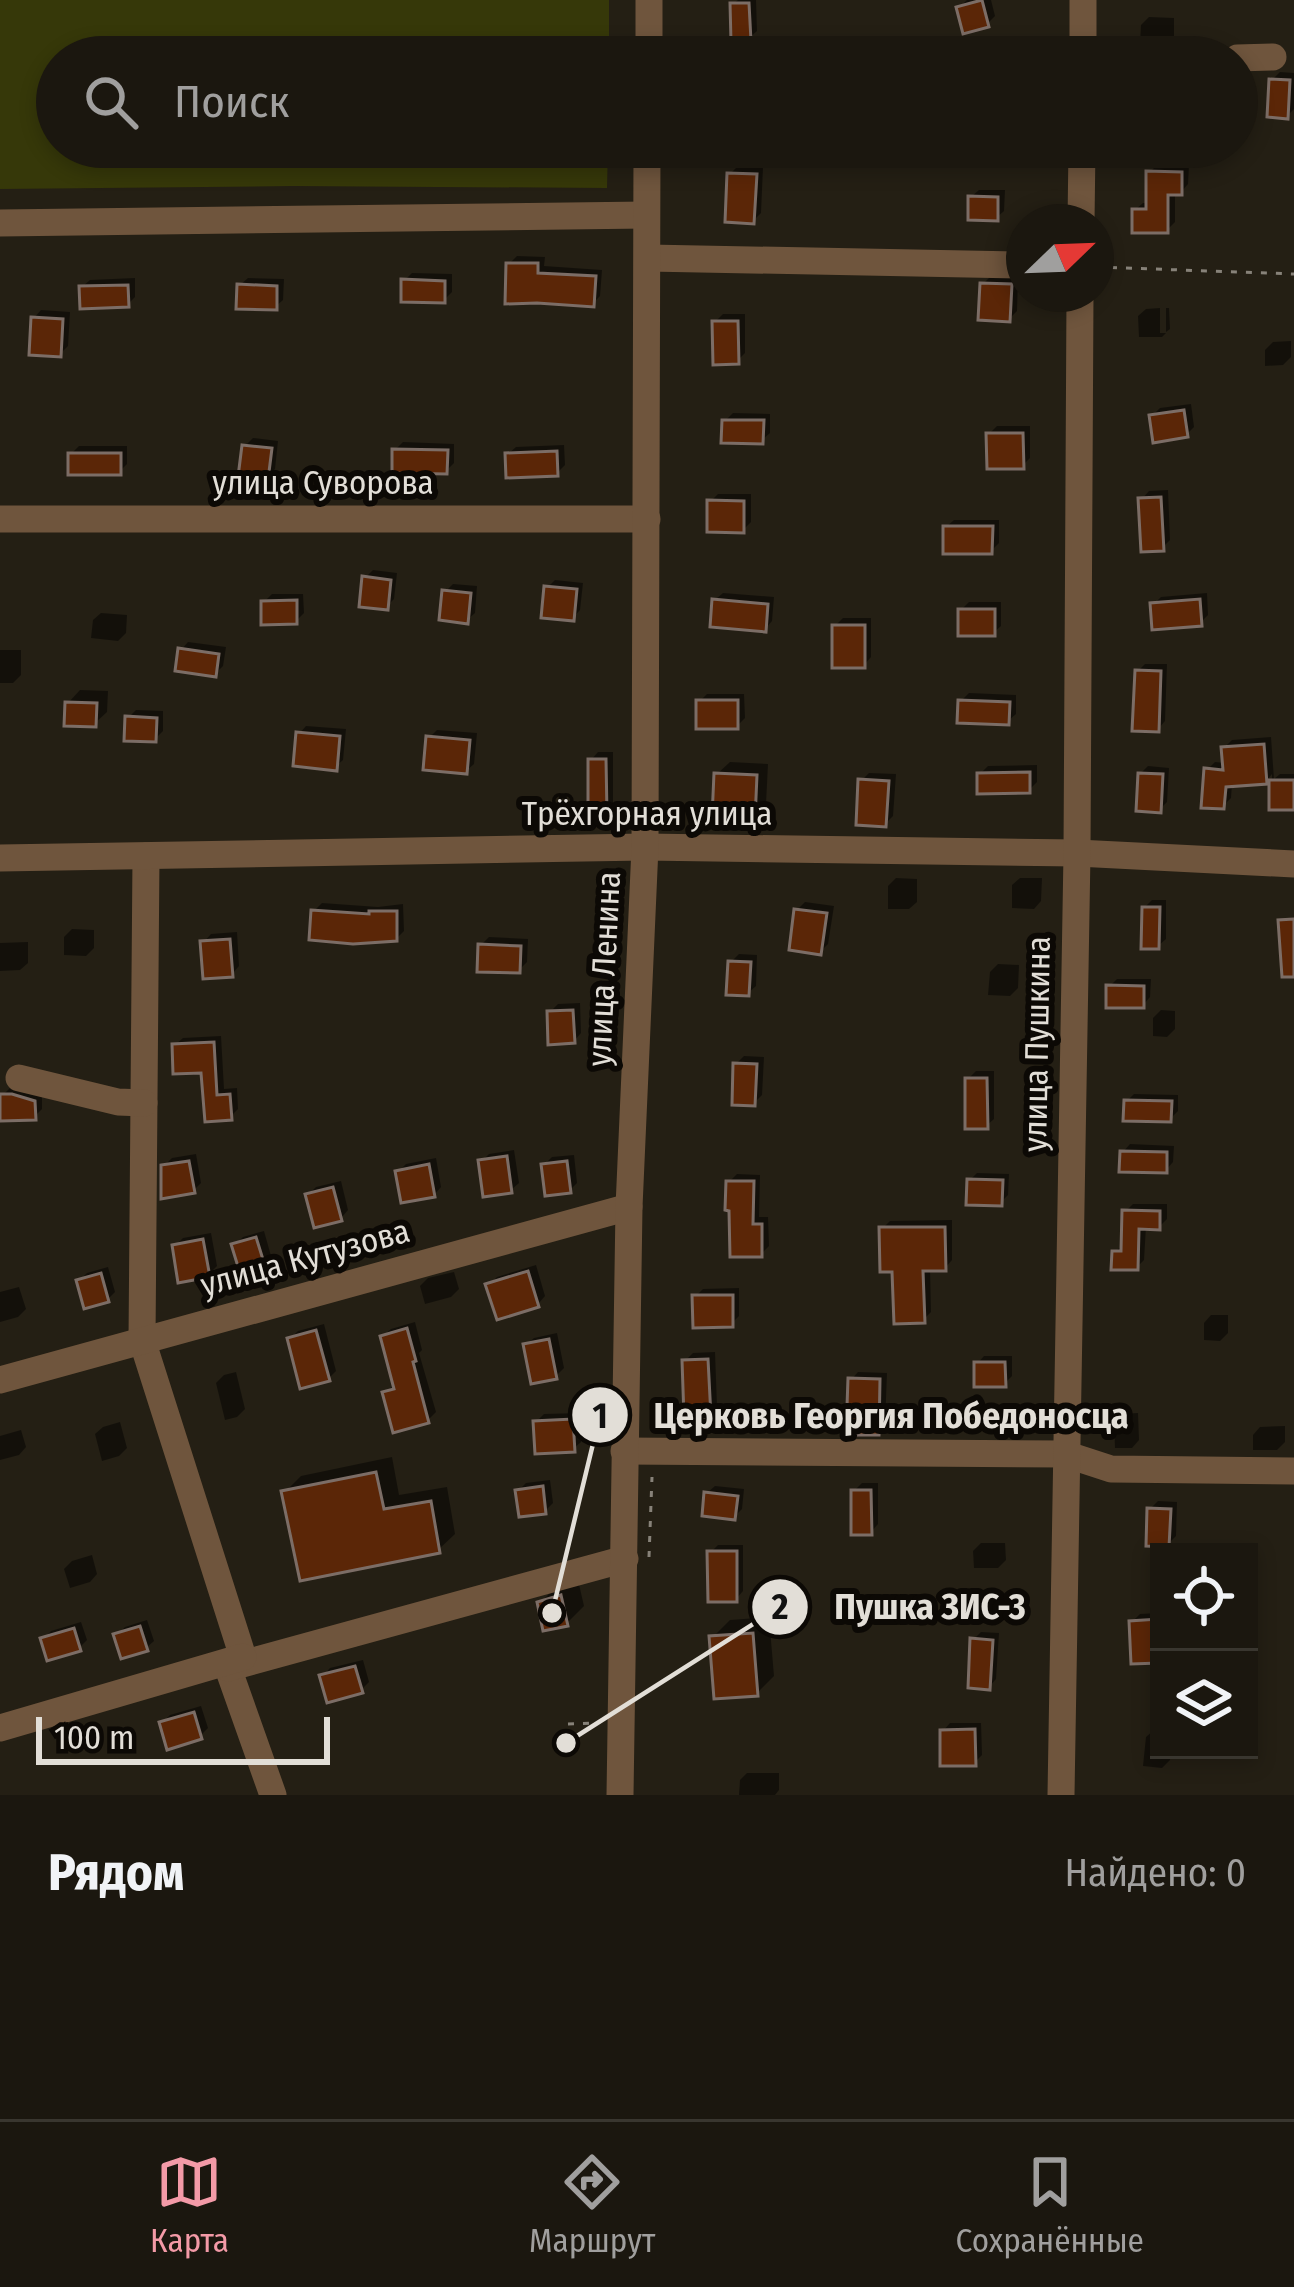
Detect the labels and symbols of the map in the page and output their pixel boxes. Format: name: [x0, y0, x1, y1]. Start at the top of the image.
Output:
north arrow: [1006, 204, 1114, 312]
street label: улица Суворова: [212, 463, 434, 503]
street label: Трёхгорная улица: [522, 794, 772, 834]
street label: улица Ленина: [579, 870, 629, 1068]
street label: улица Пушкина: [1015, 936, 1059, 1152]
street label: улица Кутузова: [196, 1211, 414, 1305]
callout: Церковь Георгия Победоносца: [570, 1379, 1153, 1451]
text: 1: [592, 1394, 608, 1438]
text: Церковь Георгия Победоносца: [653, 1394, 1129, 1438]
callout: Пушка ЗИС-3: [750, 1571, 1050, 1643]
text: 2: [771, 1585, 788, 1629]
text: Пушка ЗИС-3: [834, 1585, 1026, 1629]
scale bar: [36, 1711, 330, 1764]

